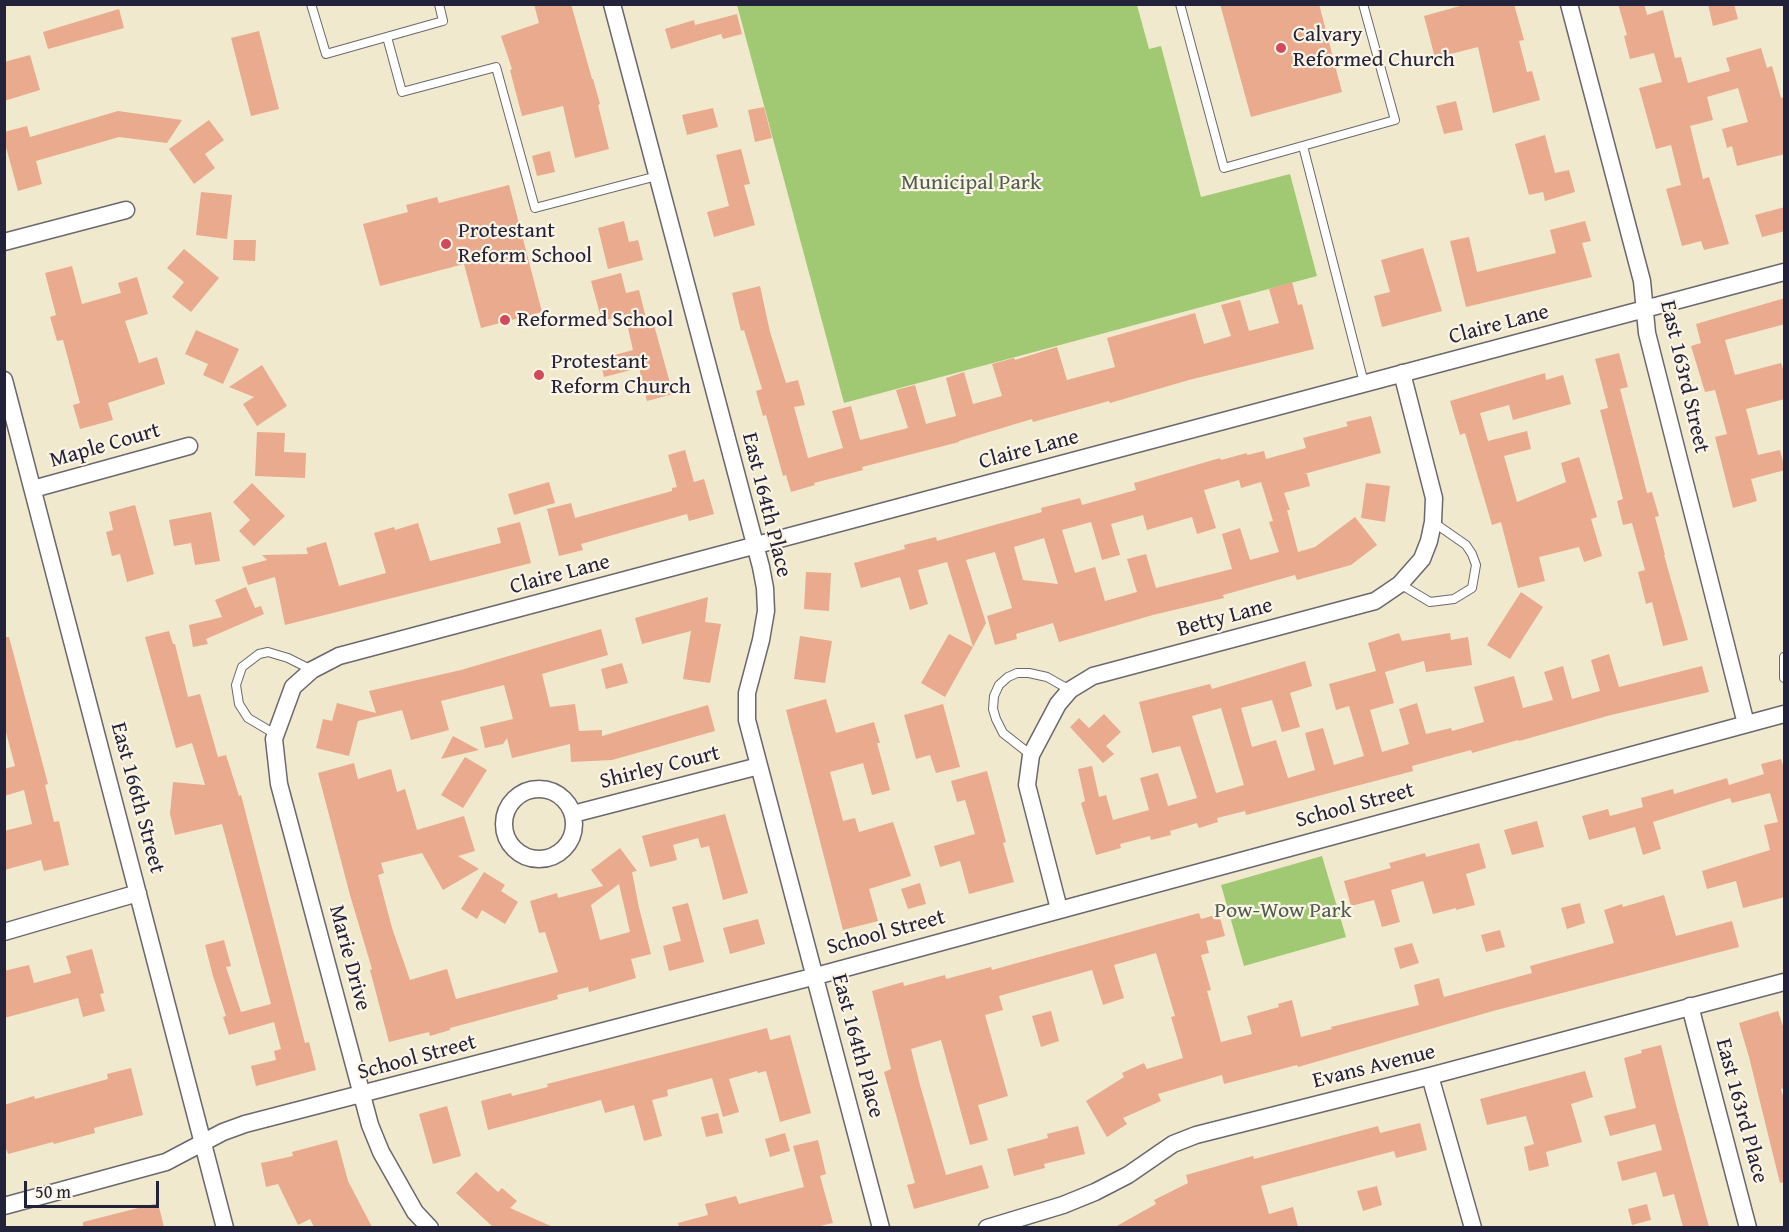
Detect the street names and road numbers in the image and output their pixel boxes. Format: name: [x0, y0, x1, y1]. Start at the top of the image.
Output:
street label: East 163rd Street: [1654, 298, 1714, 456]
street label: Claire Lane: [1446, 299, 1552, 351]
street label: Maple Court: [47, 418, 163, 474]
street label: Claire Lane: [976, 424, 1082, 476]
street label: East 164th Place: [735, 430, 797, 580]
street label: Claire Lane: [507, 549, 613, 601]
street label: Betty Lane: [1174, 593, 1276, 643]
street label: East 166th Street: [104, 720, 170, 876]
street label: Shirley Court: [597, 740, 723, 796]
street label: School Street: [1293, 778, 1417, 834]
street label: Marie Drive: [322, 902, 376, 1014]
street label: School Street: [824, 905, 948, 961]
street label: East 164th Place: [825, 971, 889, 1121]
street label: School Street: [355, 1030, 479, 1086]
street label: East 163rd Place: [1709, 1036, 1773, 1186]
street label: Evans Avenue: [1310, 1039, 1438, 1095]

